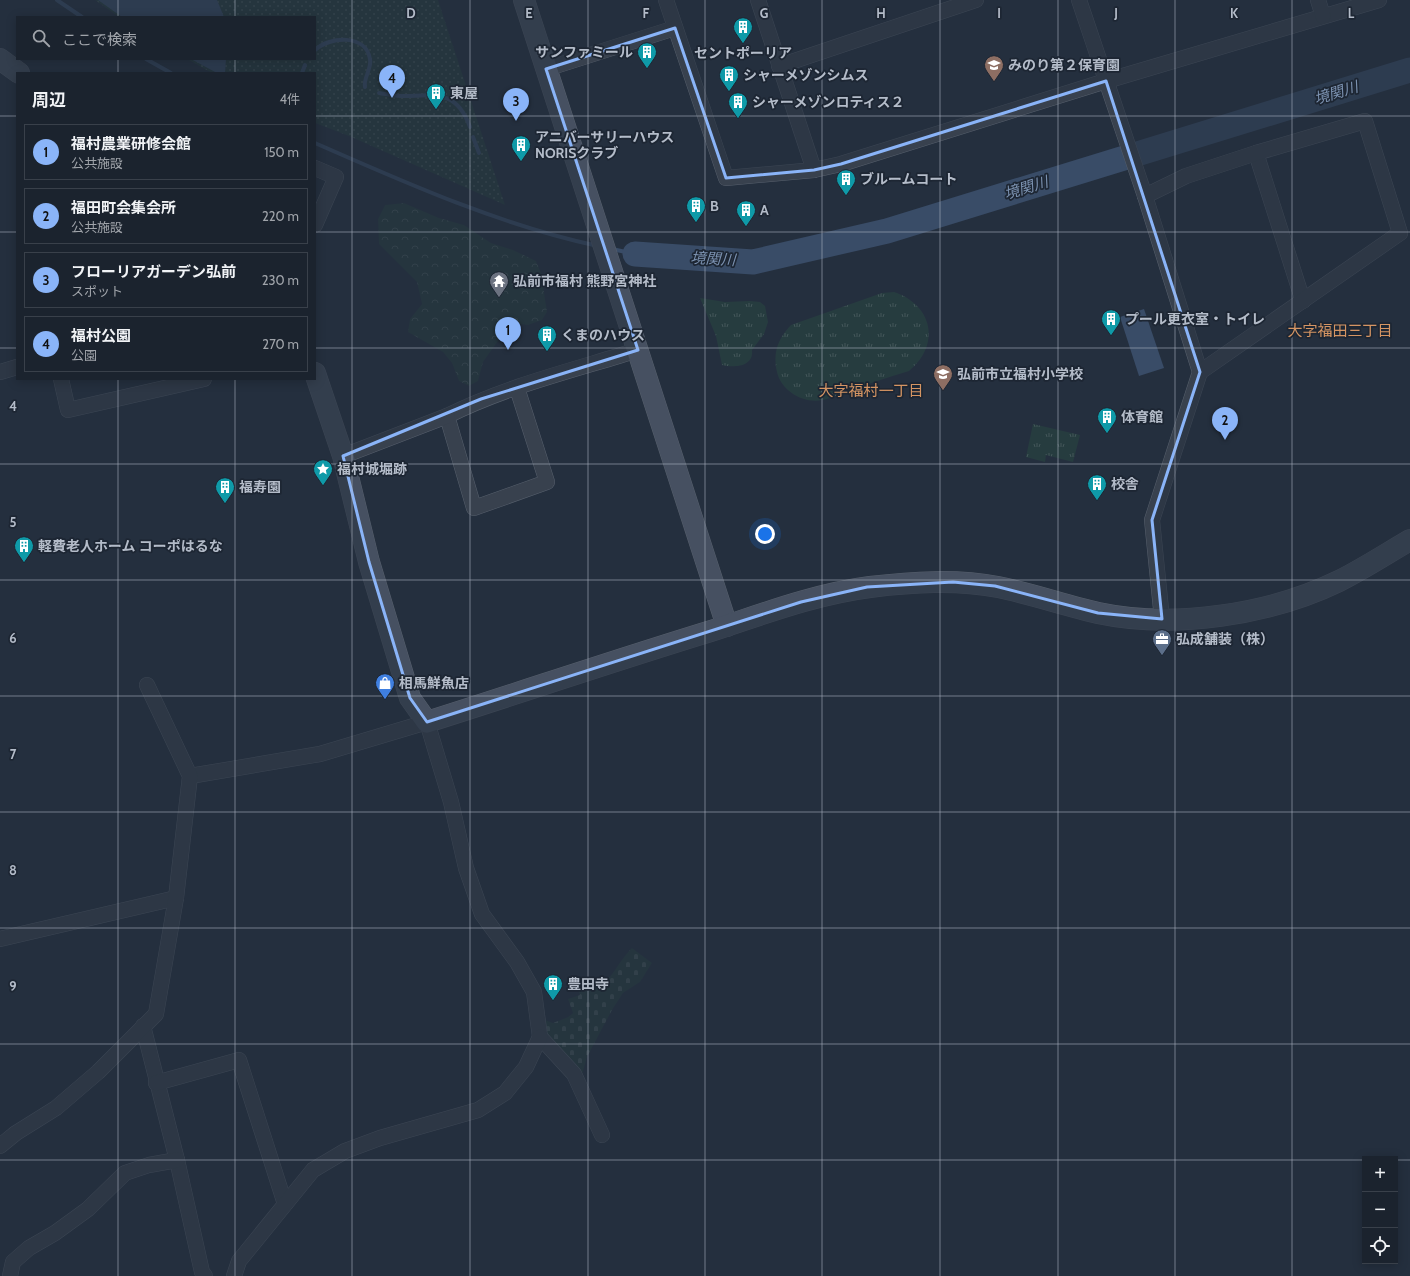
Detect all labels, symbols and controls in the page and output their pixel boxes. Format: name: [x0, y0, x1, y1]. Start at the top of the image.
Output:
text: D: [406, 5, 416, 21]
text: E: [525, 5, 533, 21]
text: F: [643, 5, 650, 21]
text: G: [760, 5, 769, 21]
text: H: [876, 5, 886, 21]
text: I: [997, 5, 1001, 21]
text: J: [1113, 5, 1118, 21]
text: K: [1230, 5, 1239, 21]
text: L: [1348, 5, 1355, 21]
search box: [16, 16, 316, 60]
building icon: セントポーリア: [732, 16, 754, 44]
icon: search: [30, 27, 52, 49]
text: ここで検索: [62, 31, 137, 49]
building icon: サンファミール: [636, 41, 658, 69]
place label: サンファミール: [535, 43, 633, 61]
place label: セントポーリア: [694, 44, 792, 62]
school or university icon: みのり第２保育園: [983, 54, 1005, 82]
place label: みのり第２保育園: [1008, 56, 1120, 74]
building icon: シャーメゾンシムス: [718, 64, 740, 92]
pin: 4: [379, 65, 405, 98]
place label: シャーメゾンシムス: [743, 66, 868, 84]
water label: 境関川: [1312, 77, 1362, 108]
building icon: 東屋: [425, 82, 447, 110]
place label: 東屋: [450, 84, 478, 102]
pin: 3: [503, 88, 529, 121]
text: 周辺: [32, 90, 66, 110]
text: 4件: [279, 91, 300, 107]
building icon: シャーメゾンロティス２: [727, 91, 749, 119]
place label: シャーメゾンロティス２: [752, 93, 905, 111]
place label: アニバーサリーハウス NORISクラブ: [535, 128, 674, 162]
building icon: アニバーサリーハウス NORISクラブ: [510, 134, 532, 162]
text: 福村農業研修会館: [71, 135, 191, 153]
text: 1: [44, 144, 48, 160]
text: 150 m: [264, 144, 299, 160]
text: 公共施設: [71, 155, 123, 171]
building icon: ブルームコート: [835, 168, 857, 196]
place label: ブルームコート: [860, 170, 958, 188]
water label: 境関川: [1002, 172, 1052, 203]
building icon: B: [685, 195, 707, 223]
place label: B: [710, 197, 719, 215]
text: 福田町会集会所: [71, 199, 176, 217]
building icon: A: [735, 199, 757, 227]
place label: A: [760, 201, 769, 219]
text: 2: [43, 208, 49, 224]
text: 220 m: [262, 208, 299, 224]
text: 公共施設: [71, 219, 123, 235]
water label: 境関川: [690, 249, 738, 269]
text: フローリアガーデン弘前: [71, 263, 236, 281]
temple icon: 弘前市福村 熊野宮神社: [488, 270, 510, 298]
text: 3: [42, 272, 50, 288]
text: 230 m: [262, 272, 299, 288]
place label: 弘前市福村 熊野宮神社: [513, 272, 656, 290]
text: スポット: [71, 283, 123, 299]
building icon: プール更衣室・トイレ: [1100, 308, 1122, 336]
place label: プール更衣室・トイレ: [1125, 310, 1265, 328]
pin: 1: [495, 317, 521, 350]
district label: 大字福田三丁目: [1287, 322, 1393, 340]
building icon: くまのハウス: [536, 324, 558, 352]
place label: くまのハウス: [561, 326, 645, 344]
text: 福村公園: [71, 327, 131, 345]
text: 4: [42, 336, 50, 352]
text: 270 m: [262, 336, 299, 352]
text: 公園: [71, 347, 97, 363]
school or university icon: 弘前市立福村小学校: [932, 363, 954, 391]
place label: 弘前市立福村小学校: [957, 365, 1083, 383]
district label: 大字福村一丁目: [818, 382, 924, 400]
text: 4: [9, 398, 17, 414]
building icon: 体育館: [1096, 406, 1118, 434]
pin: 2: [1212, 407, 1238, 440]
place label: 体育館: [1121, 408, 1163, 426]
place icon: 福村城堀跡: [312, 458, 334, 486]
place label: 福村城堀跡: [337, 460, 407, 478]
building icon: 校舎: [1086, 473, 1108, 501]
place label: 校舎: [1111, 475, 1139, 493]
building icon: 福寿園: [214, 476, 236, 504]
place label: 福寿園: [239, 478, 281, 496]
text: 5: [10, 514, 17, 530]
your location: [755, 524, 775, 544]
building icon: 軽費老人ホーム コーポはるな: [13, 535, 35, 563]
place label: 軽費老人ホーム コーポはるな: [38, 537, 223, 555]
office icon: 弘成舗装（株）: [1151, 628, 1173, 656]
text: 6: [9, 630, 17, 646]
place label: 弘成舗装（株）: [1176, 630, 1274, 648]
shop icon: 相馬鮮魚店: [374, 672, 396, 700]
place label: 相馬鮮魚店: [399, 674, 469, 692]
text: 7: [10, 746, 17, 762]
text: 8: [9, 862, 17, 878]
building icon: 豊田寺: [542, 973, 564, 1001]
place label: 豊田寺: [567, 975, 609, 993]
text: 9: [9, 978, 17, 994]
map controls: [1362, 1156, 1398, 1264]
button: +: [1362, 1156, 1398, 1192]
button: −: [1362, 1192, 1398, 1228]
button: locate: [1362, 1228, 1398, 1264]

